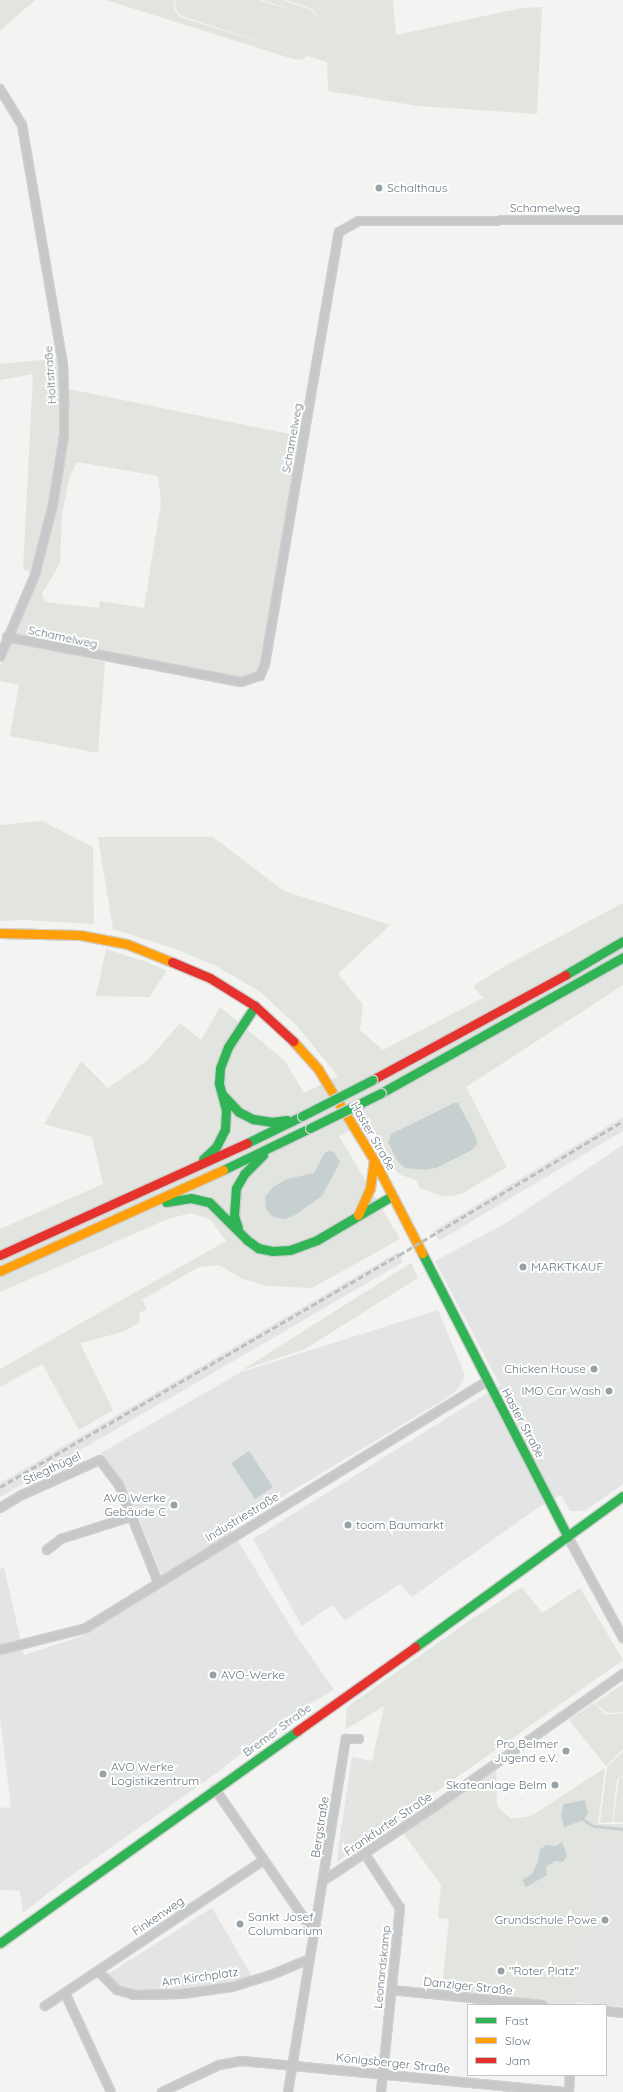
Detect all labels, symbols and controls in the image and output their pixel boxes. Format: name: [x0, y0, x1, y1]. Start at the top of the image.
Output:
place label: Schalthaus: [387, 181, 447, 195]
marker: Schalthaus: [374, 183, 384, 193]
street label: Schamelweg: [510, 201, 580, 215]
street label: Holtstraße: [41, 345, 59, 405]
street label: Schamelweg: [279, 402, 305, 474]
street label: Schamelweg: [27, 623, 99, 651]
street label: Haster Straße: [348, 1099, 398, 1173]
place label: MARKTKAUF: [531, 1260, 603, 1274]
marker: MARKTKAUF: [518, 1262, 528, 1272]
place label: Chicken House: [504, 1362, 586, 1376]
marker: Chicken House: [589, 1364, 599, 1374]
place label: IMO Car Wash: [521, 1384, 601, 1398]
street label: Haster Straße: [499, 1386, 547, 1460]
marker: IMO Car Wash: [604, 1386, 614, 1396]
street label: Stiegthügel: [21, 1448, 83, 1488]
street label: Industriestraße: [203, 1489, 281, 1545]
place label: AVO Werke Gebäude C: [103, 1491, 166, 1519]
marker: AVO Werke Gebäude C: [169, 1500, 179, 1510]
place label: toom Baumarkt: [356, 1518, 444, 1532]
marker: toom Baumarkt: [343, 1520, 353, 1530]
place label: AVO-Werke: [221, 1668, 285, 1682]
marker: AVO-Werke: [208, 1670, 218, 1680]
street label: Bremer Straße: [240, 1700, 314, 1760]
place label: Pro Belmer Jugend e.V.: [494, 1737, 558, 1765]
marker: Pro Belmer Jugend e.V.: [561, 1746, 571, 1756]
place label: AVO Werke Logistikzentrum: [111, 1760, 199, 1788]
marker: AVO Werke Logistikzentrum: [98, 1769, 108, 1779]
place label: Skateanlage Belm: [446, 1778, 547, 1792]
marker: Skateanlage Belm: [550, 1780, 560, 1790]
street label: Frankfurter Straße: [341, 1789, 435, 1859]
street label: Bergstraße: [308, 1795, 332, 1859]
street label: Finkenweg: [129, 1893, 187, 1939]
place label: Sankt Josef Columbarium: [248, 1910, 323, 1938]
place label: Grundschule Powe: [495, 1913, 597, 1927]
marker: Grundschule Powe: [600, 1915, 610, 1925]
marker: Sankt Josef Columbarium: [235, 1919, 245, 1929]
street label: Leonardskamp: [370, 1925, 394, 2009]
place label: "Roter Platz": [509, 1964, 579, 1978]
street label: Am Kirchplatz: [161, 1965, 239, 1989]
marker: "Roter Platz": [496, 1966, 506, 1976]
street label: Danziger Straße: [423, 1974, 513, 1998]
legend: [467, 2004, 607, 2076]
text: Fast: [505, 2013, 529, 2028]
text: Slow: [505, 2033, 531, 2048]
street label: Königsberger Straße: [335, 2050, 451, 2076]
text: Jam: [505, 2053, 530, 2068]

